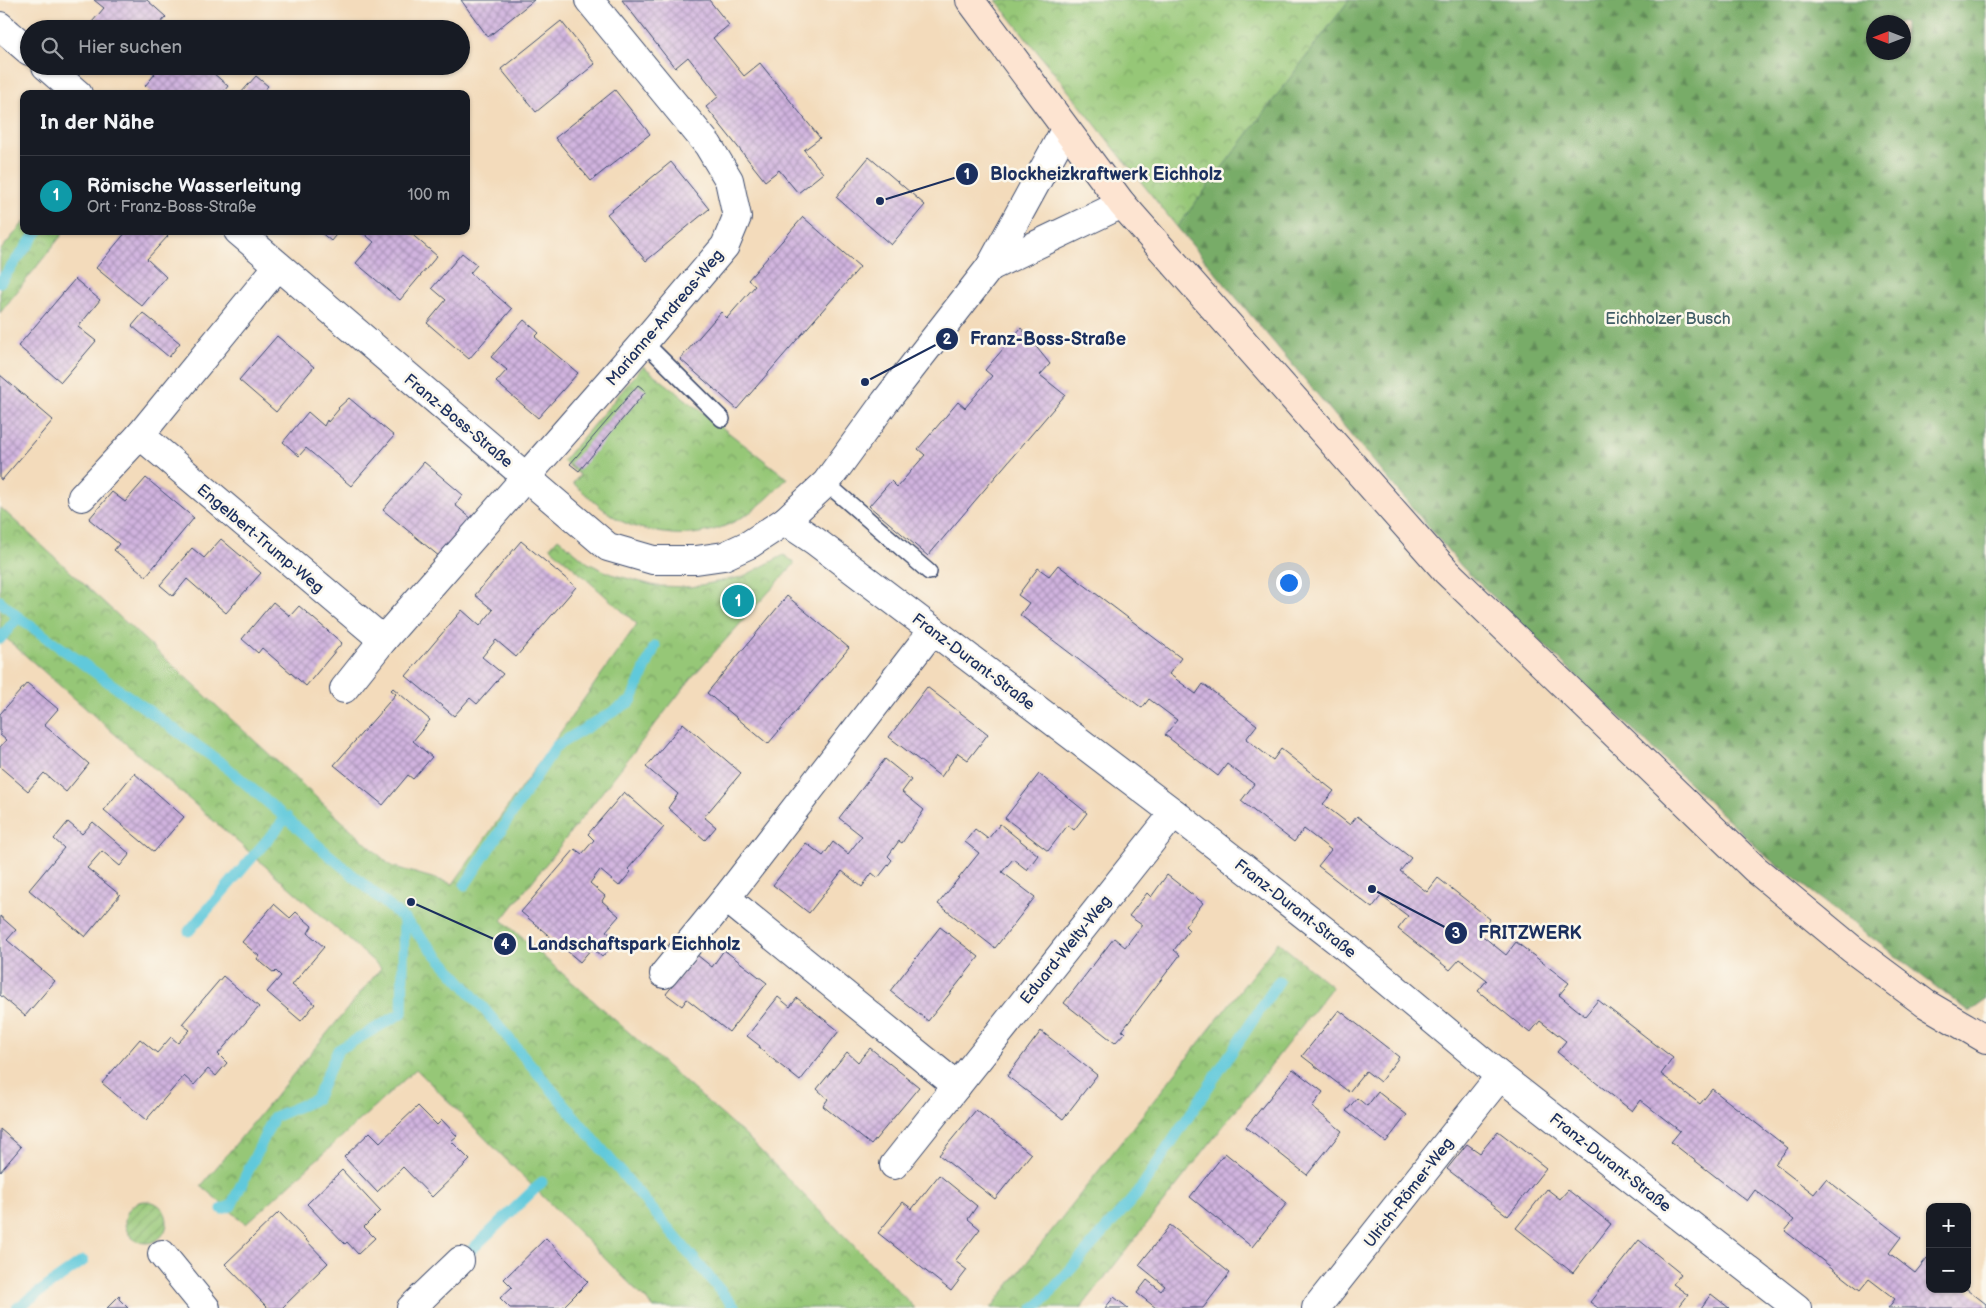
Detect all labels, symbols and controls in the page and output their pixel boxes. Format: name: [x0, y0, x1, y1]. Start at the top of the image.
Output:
north arrow: [1866, 15, 1911, 60]
search box: [20, 20, 470, 75]
icon: search: [38, 34, 66, 62]
text: Hier suchen: [78, 36, 182, 59]
text: In der Nähe: [40, 110, 154, 135]
callout: Blockheizkraftwerk Eichholz: [955, 157, 1232, 190]
text: Blockheizkraftwerk Eichholz: [990, 164, 1222, 185]
text: 1: [964, 165, 970, 184]
text: Römische Wasserleitung: [87, 175, 301, 198]
text: 1: [53, 186, 59, 205]
text: 100 m: [407, 186, 450, 205]
text: Ort · Franz-Boss-Straße: [87, 198, 256, 217]
street label: Marianne-Andreas-Weg: [602, 246, 728, 390]
park label: Eichholzer Busch: [1605, 310, 1731, 329]
callout: Franz-Boss-Straße: [935, 323, 1136, 356]
text: Franz-Boss-Straße: [970, 329, 1126, 350]
text: 2: [943, 330, 952, 349]
street label: Franz-Boss-Straße: [400, 370, 517, 472]
street label: Engelbert-Trump-Weg: [193, 481, 327, 598]
your location: [1276, 570, 1302, 596]
pin: 1: [722, 582, 754, 620]
street label: Franz-Durant-Straße: [908, 610, 1039, 715]
street label: Franz-Durant-Straße: [1231, 856, 1360, 963]
street label: Eduard-Welty-Weg: [1017, 892, 1116, 1008]
callout: FRITZWERK: [1443, 916, 1592, 949]
text: FRITZWERK: [1478, 923, 1582, 944]
text: 3: [1452, 924, 1461, 943]
callout: Landschaftspark Eichholz: [493, 927, 751, 960]
text: Landschaftspark Eichholz: [528, 934, 741, 955]
text: 4: [501, 935, 510, 954]
street label: Franz-Durant-Straße: [1546, 1110, 1675, 1217]
street label: Ulrich-Römer-Weg: [1360, 1134, 1458, 1252]
map controls: [1926, 1203, 1971, 1293]
button: +: [1926, 1203, 1971, 1248]
button: −: [1926, 1248, 1971, 1293]

